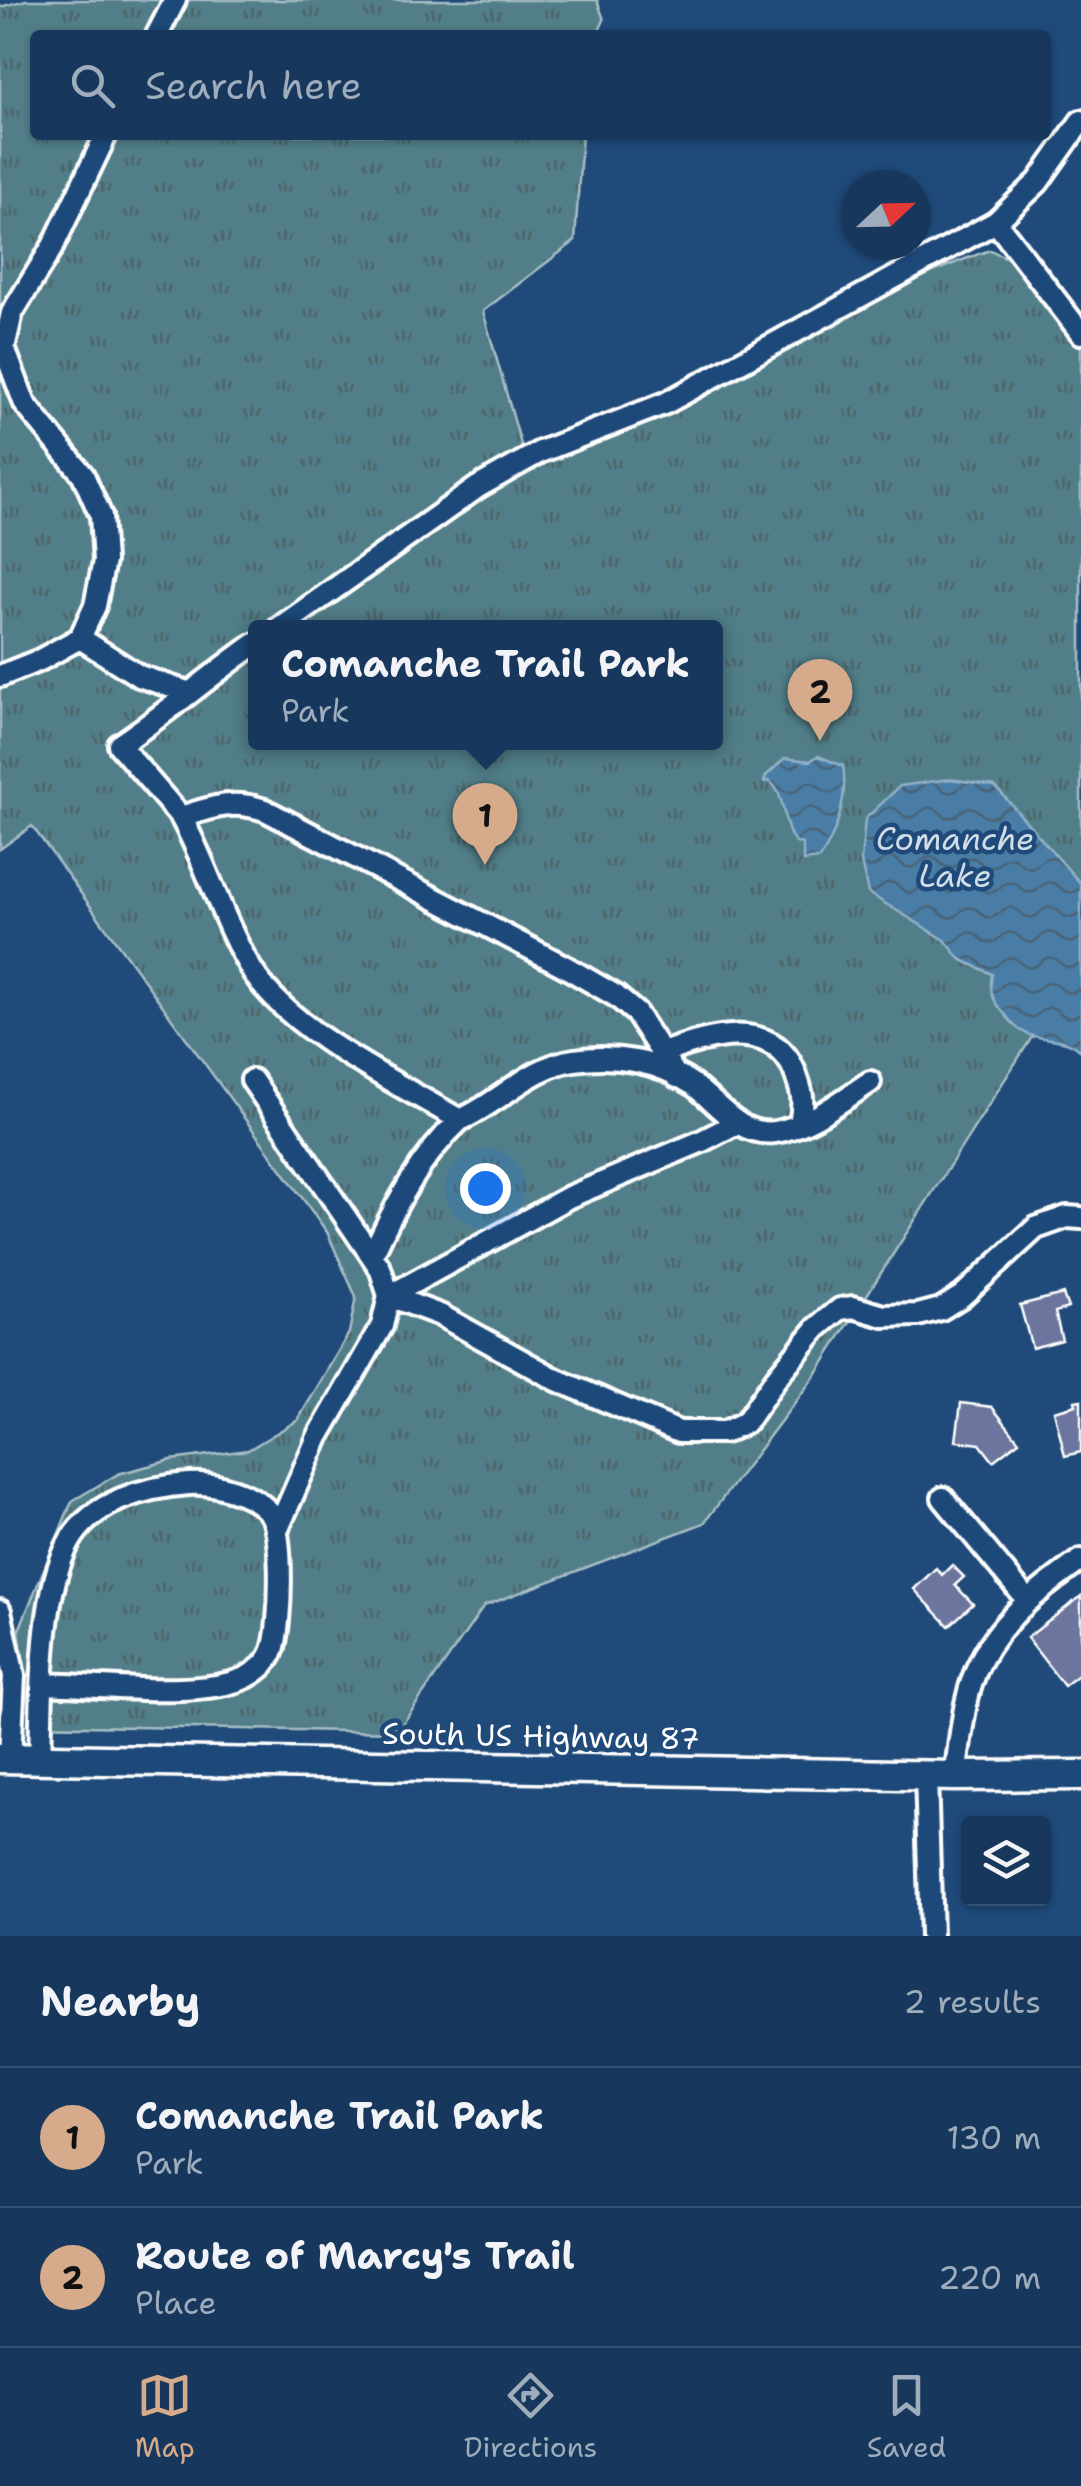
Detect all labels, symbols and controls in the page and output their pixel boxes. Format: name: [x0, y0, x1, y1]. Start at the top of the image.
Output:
search box: [30, 30, 1051, 140]
icon: search: [65, 58, 120, 113]
text: Search here: [145, 60, 362, 111]
north arrow: [841, 170, 931, 260]
popup: [248, 620, 723, 750]
text: Comanche Trail Park: [281, 638, 690, 689]
pin: 2: [788, 658, 852, 741]
text: Park: [281, 689, 350, 732]
pin: 1: [452, 782, 518, 865]
water label: Comanche Lake: [876, 817, 1034, 897]
your location: [460, 1163, 511, 1214]
street label: South US Highway 87: [382, 1713, 700, 1759]
map controls: [961, 1816, 1051, 1906]
button: layers: [961, 1816, 1051, 1906]
text: Nearby: [40, 1973, 200, 2029]
text: 2 results: [904, 1980, 1041, 2023]
text: Comanche Trail Park: [135, 2090, 544, 2141]
text: 1: [65, 2116, 80, 2159]
text: 130 m: [946, 2116, 1041, 2159]
text: Park: [135, 2141, 204, 2184]
text: Route of Marcy's Trail: [135, 2230, 575, 2281]
text: 2: [61, 2256, 84, 2299]
text: 220 m: [938, 2256, 1041, 2299]
text: Place: [135, 2281, 217, 2324]
tab: Map: [135, 2368, 195, 2466]
tab: Directions: [464, 2368, 597, 2466]
tab: Saved: [867, 2368, 946, 2466]

